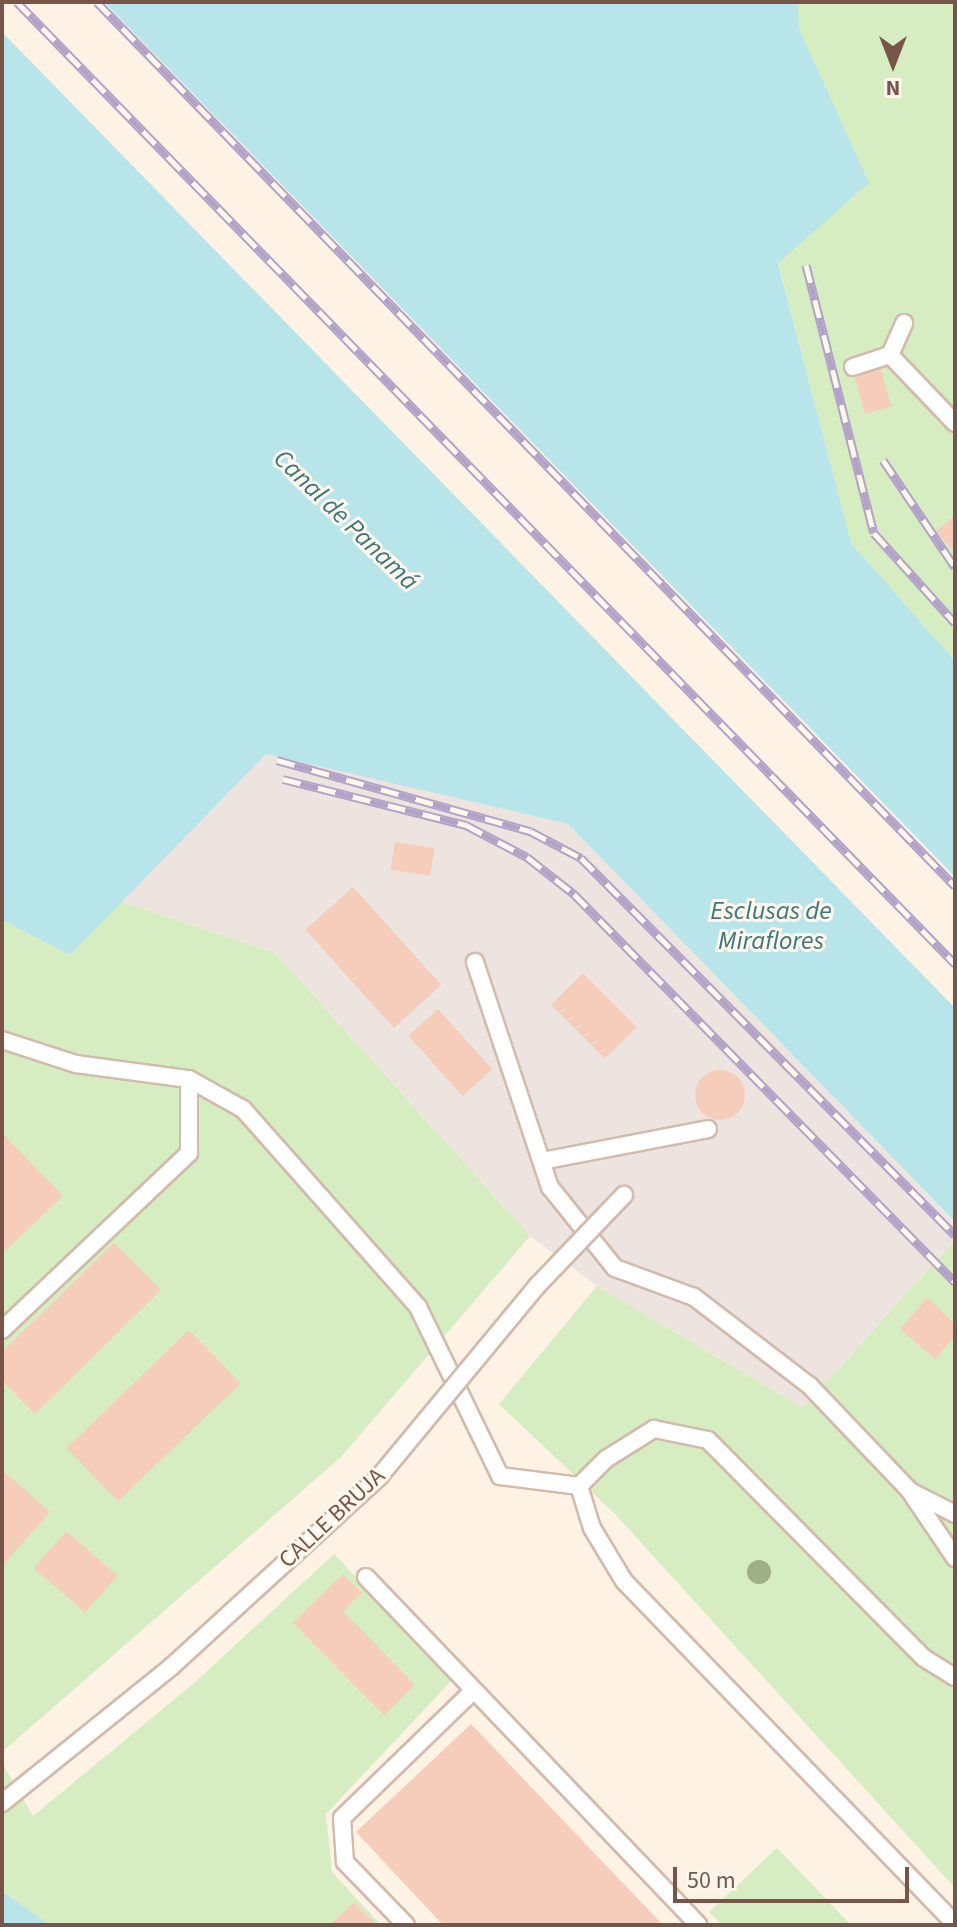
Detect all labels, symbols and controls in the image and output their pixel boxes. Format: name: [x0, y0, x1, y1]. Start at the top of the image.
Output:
north arrow: [853, 24, 933, 104]
text: N: [886, 72, 900, 104]
water label: Canal de Panamá: [267, 443, 425, 597]
water label: Esclusas de Miraflores: [710, 895, 832, 956]
street label: CALLE BRUJA: [273, 1462, 391, 1574]
scale bar: [677, 1851, 913, 1901]
text: 50 m: [687, 1863, 736, 1898]

